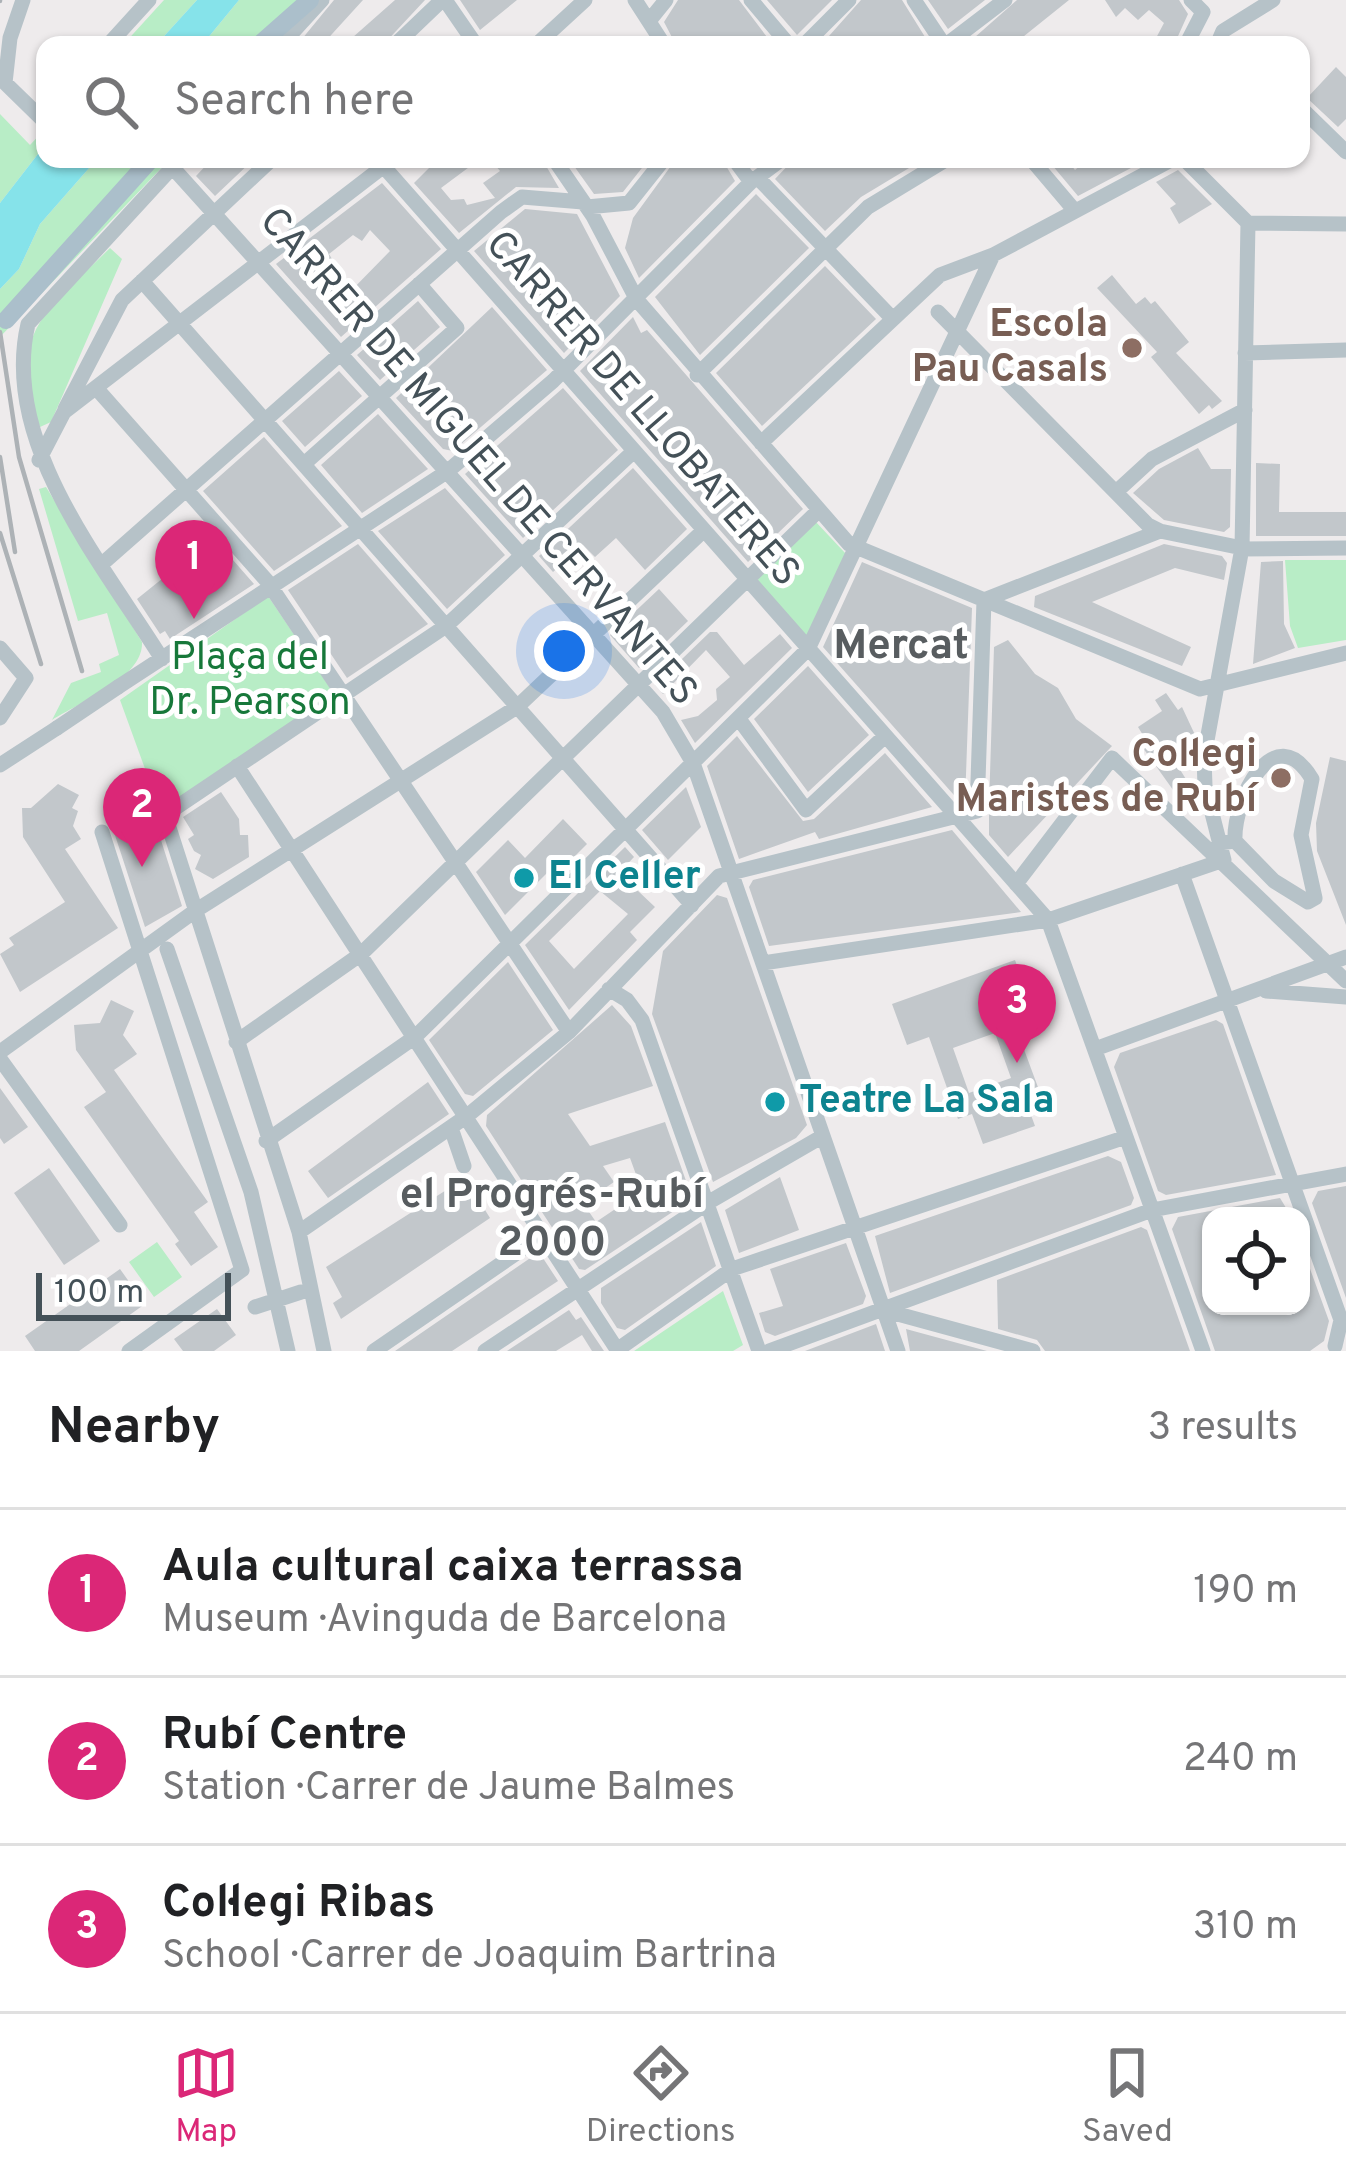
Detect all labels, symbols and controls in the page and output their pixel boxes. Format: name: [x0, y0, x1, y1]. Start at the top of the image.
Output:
search box: [36, 36, 1310, 168]
icon: search: [78, 69, 144, 135]
text: Search here: [174, 74, 414, 131]
street label: CARRER DE MIGUEL DE CERVANTES: [247, 199, 707, 717]
street label: CARRER DE LLOBATERES: [473, 222, 809, 598]
place label: Escola Pau Casals: [912, 302, 1108, 396]
marker: Escola Pau Casals: [1119, 335, 1145, 361]
pin: 1: [155, 520, 233, 619]
your location: [534, 621, 594, 681]
district label: Mercat: [833, 621, 969, 674]
park label: Plaça del Dr. Pearson: [149, 635, 351, 729]
place label: Col·legi Maristes de Rubí: [955, 732, 1260, 826]
marker: Col·legi Maristes de Rubí: [1268, 765, 1294, 791]
pin: 2: [103, 768, 181, 867]
place label: El Celler: [548, 854, 701, 903]
marker: El Celler: [511, 865, 537, 891]
pin: 3: [978, 964, 1056, 1063]
place label: Teatre La Sala: [799, 1078, 1055, 1127]
marker: Teatre La Sala: [762, 1089, 788, 1115]
district label: el Progrés-Rubí 2000: [400, 1170, 707, 1271]
map controls: [1202, 1207, 1310, 1315]
button: locate: [1202, 1207, 1310, 1315]
scale bar: [36, 1267, 231, 1320]
text: 100 m: [54, 1273, 144, 1315]
text: Nearby: [48, 1397, 220, 1462]
text: 3 results: [1148, 1405, 1298, 1454]
text: Aula cultural caixa terrassa: [162, 1540, 744, 1597]
text: 1: [79, 1568, 95, 1617]
text: 190 m: [1193, 1568, 1298, 1617]
text: Museum · Avinguda de Barcelona: [162, 1597, 727, 1646]
text: Rubí Centre: [162, 1708, 407, 1765]
text: 2: [75, 1736, 99, 1785]
text: 240 m: [1183, 1736, 1298, 1785]
text: Station · Carrer de Jaume Balmes: [162, 1765, 735, 1814]
text: Col·legi Ribas: [162, 1876, 435, 1933]
text: 3: [75, 1904, 99, 1953]
text: 310 m: [1193, 1904, 1298, 1953]
text: School · Carrer de Joaquim Bartrina: [162, 1933, 777, 1982]
tab: Map: [173, 2040, 239, 2154]
tab: Directions: [586, 2040, 736, 2154]
tab: Saved: [1082, 2040, 1173, 2154]

